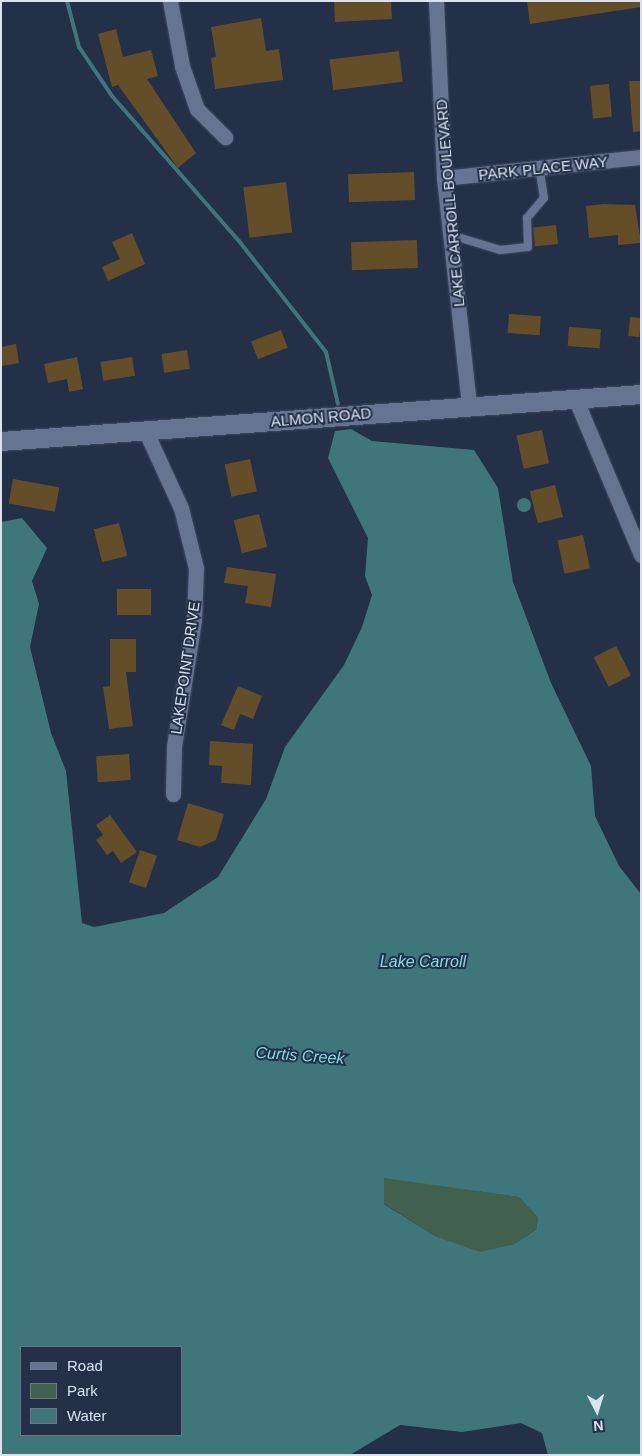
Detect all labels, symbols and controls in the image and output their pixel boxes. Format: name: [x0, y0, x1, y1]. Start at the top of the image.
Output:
street label: LAKE CARROLL BOULEVARD: [432, 98, 468, 308]
street label: PARK PLACE WAY: [478, 152, 608, 184]
street label: ALMON ROAD: [270, 404, 372, 430]
street label: LAKEPOINT DRIVE: [167, 600, 203, 736]
water label: Lake Carroll: [380, 952, 466, 972]
water label: Curtis Creek: [255, 1043, 345, 1069]
legend: [20, 1346, 182, 1436]
text: Road: [67, 1357, 103, 1374]
text: Park: [67, 1382, 98, 1399]
north arrow: [572, 1386, 622, 1436]
text: Water: [67, 1407, 106, 1424]
text: N: [593, 1418, 604, 1434]

